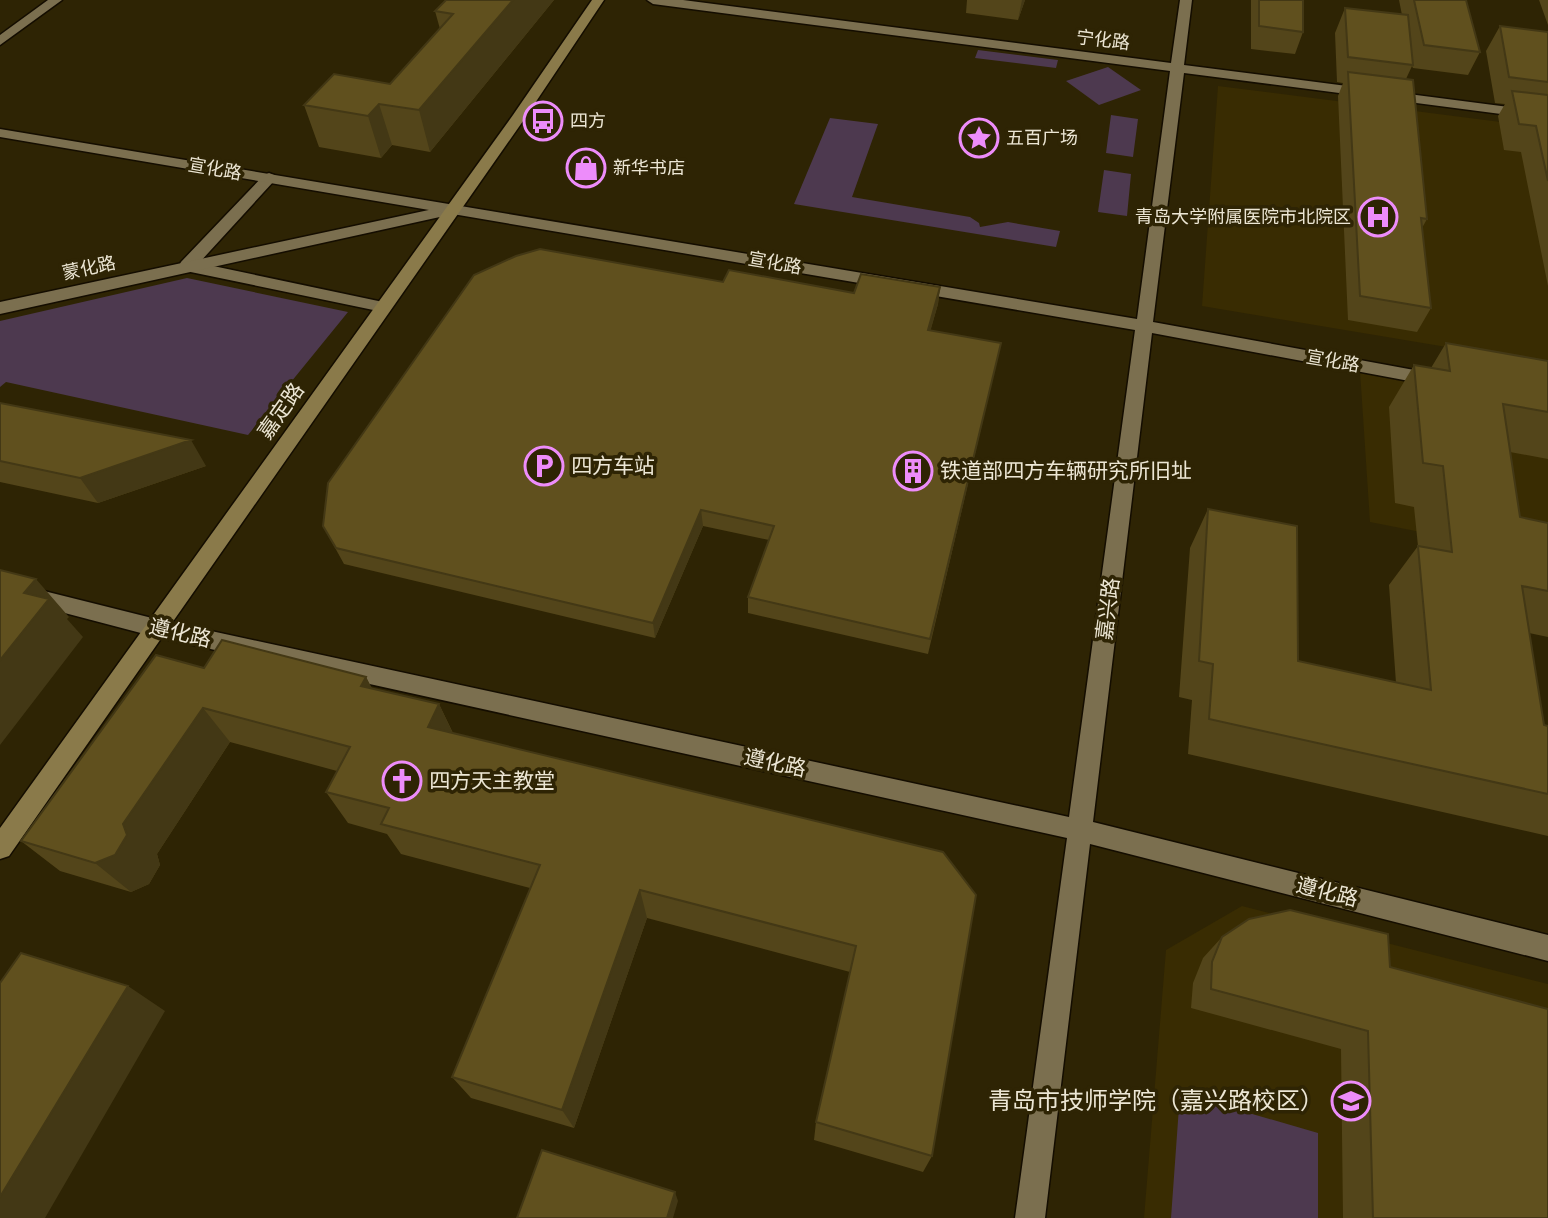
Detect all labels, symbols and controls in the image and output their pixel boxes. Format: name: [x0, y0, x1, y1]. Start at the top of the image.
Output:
street label: 宁化路: [1075, 24, 1131, 54]
bus stop icon: 四方: [522, 100, 564, 142]
place label: 四方: [570, 108, 606, 132]
place icon: 五百广场: [958, 117, 1000, 159]
place label: 五百广场: [1006, 125, 1078, 149]
shop icon: 新华书店: [565, 147, 607, 189]
street label: 宣化路: [187, 152, 244, 185]
place label: 新华书店: [613, 155, 685, 179]
hospital icon: 青岛大学附属医院市北院区: [1357, 196, 1399, 238]
place label: 青岛大学附属医院市北院区: [1135, 204, 1351, 228]
street label: 宣化路: [747, 246, 804, 279]
street label: 蒙化路: [60, 250, 118, 284]
street label: 宣化路: [1305, 344, 1362, 377]
street label: 嘉定路: [251, 377, 310, 444]
parking icon: 四方车站: [523, 445, 565, 487]
building icon: 铁道部四方车辆研究所旧址: [892, 450, 934, 492]
place label: 四方车站: [571, 451, 655, 479]
place label: 铁道部四方车辆研究所旧址: [940, 456, 1192, 484]
street label: 嘉兴路: [1089, 576, 1125, 642]
street label: 遵化路: [146, 611, 214, 653]
street label: 遵化路: [741, 742, 809, 782]
church icon: 四方天主教堂: [381, 760, 423, 802]
place label: 四方天主教堂: [429, 766, 555, 794]
street label: 遵化路: [1293, 870, 1361, 912]
school or university icon: 青岛市技师学院（嘉兴路校区）: [1330, 1080, 1372, 1122]
place label: 青岛市技师学院（嘉兴路校区）: [988, 1083, 1324, 1116]

